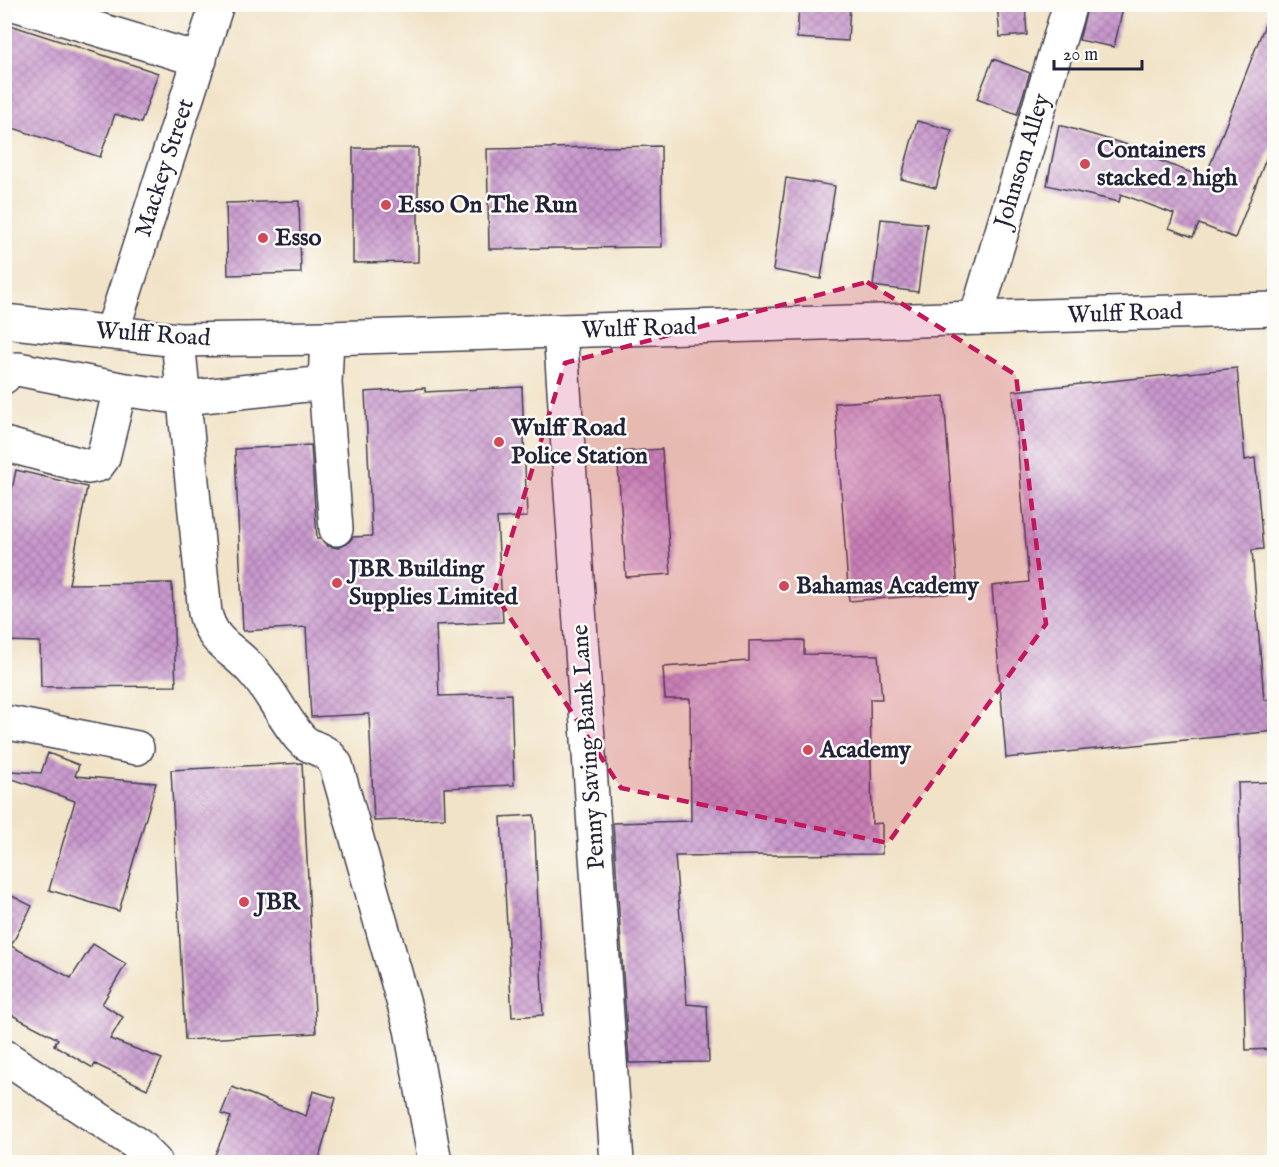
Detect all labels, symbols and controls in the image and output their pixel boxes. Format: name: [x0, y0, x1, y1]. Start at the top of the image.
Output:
scale bar: [1054, 33, 1142, 71]
text: 20 m: [1063, 44, 1098, 67]
street label: Johnson Alley: [987, 90, 1058, 235]
street label: Mackey Street: [128, 95, 202, 241]
place label: Containers stacked 2 high: [1097, 135, 1238, 194]
marker: Containers stacked 2 high: [1078, 157, 1092, 171]
place label: Esso On The Run: [398, 190, 578, 221]
marker: Esso On The Run: [379, 198, 393, 212]
place label: Esso: [275, 223, 322, 254]
marker: Esso: [256, 231, 270, 245]
street label: Wulff Road: [1067, 296, 1183, 331]
street label: Wulff Road: [581, 311, 697, 346]
street label: Wulff Road: [95, 316, 212, 354]
place label: Wulff Road Police Station: [510, 413, 648, 472]
marker: Wulff Road Police Station: [492, 435, 506, 449]
place label: JBR Building Supplies Limited: [346, 554, 519, 613]
place label: Bahamas Academy: [796, 571, 980, 602]
marker: JBR Building Supplies Limited: [330, 576, 344, 590]
marker: Bahamas Academy: [777, 579, 791, 593]
street label: Penny Saving Bank Lane: [565, 623, 613, 871]
place label: Academy: [819, 735, 912, 766]
marker: Academy: [801, 743, 815, 757]
place label: JBR: [253, 887, 301, 918]
marker: JBR: [237, 895, 251, 909]

